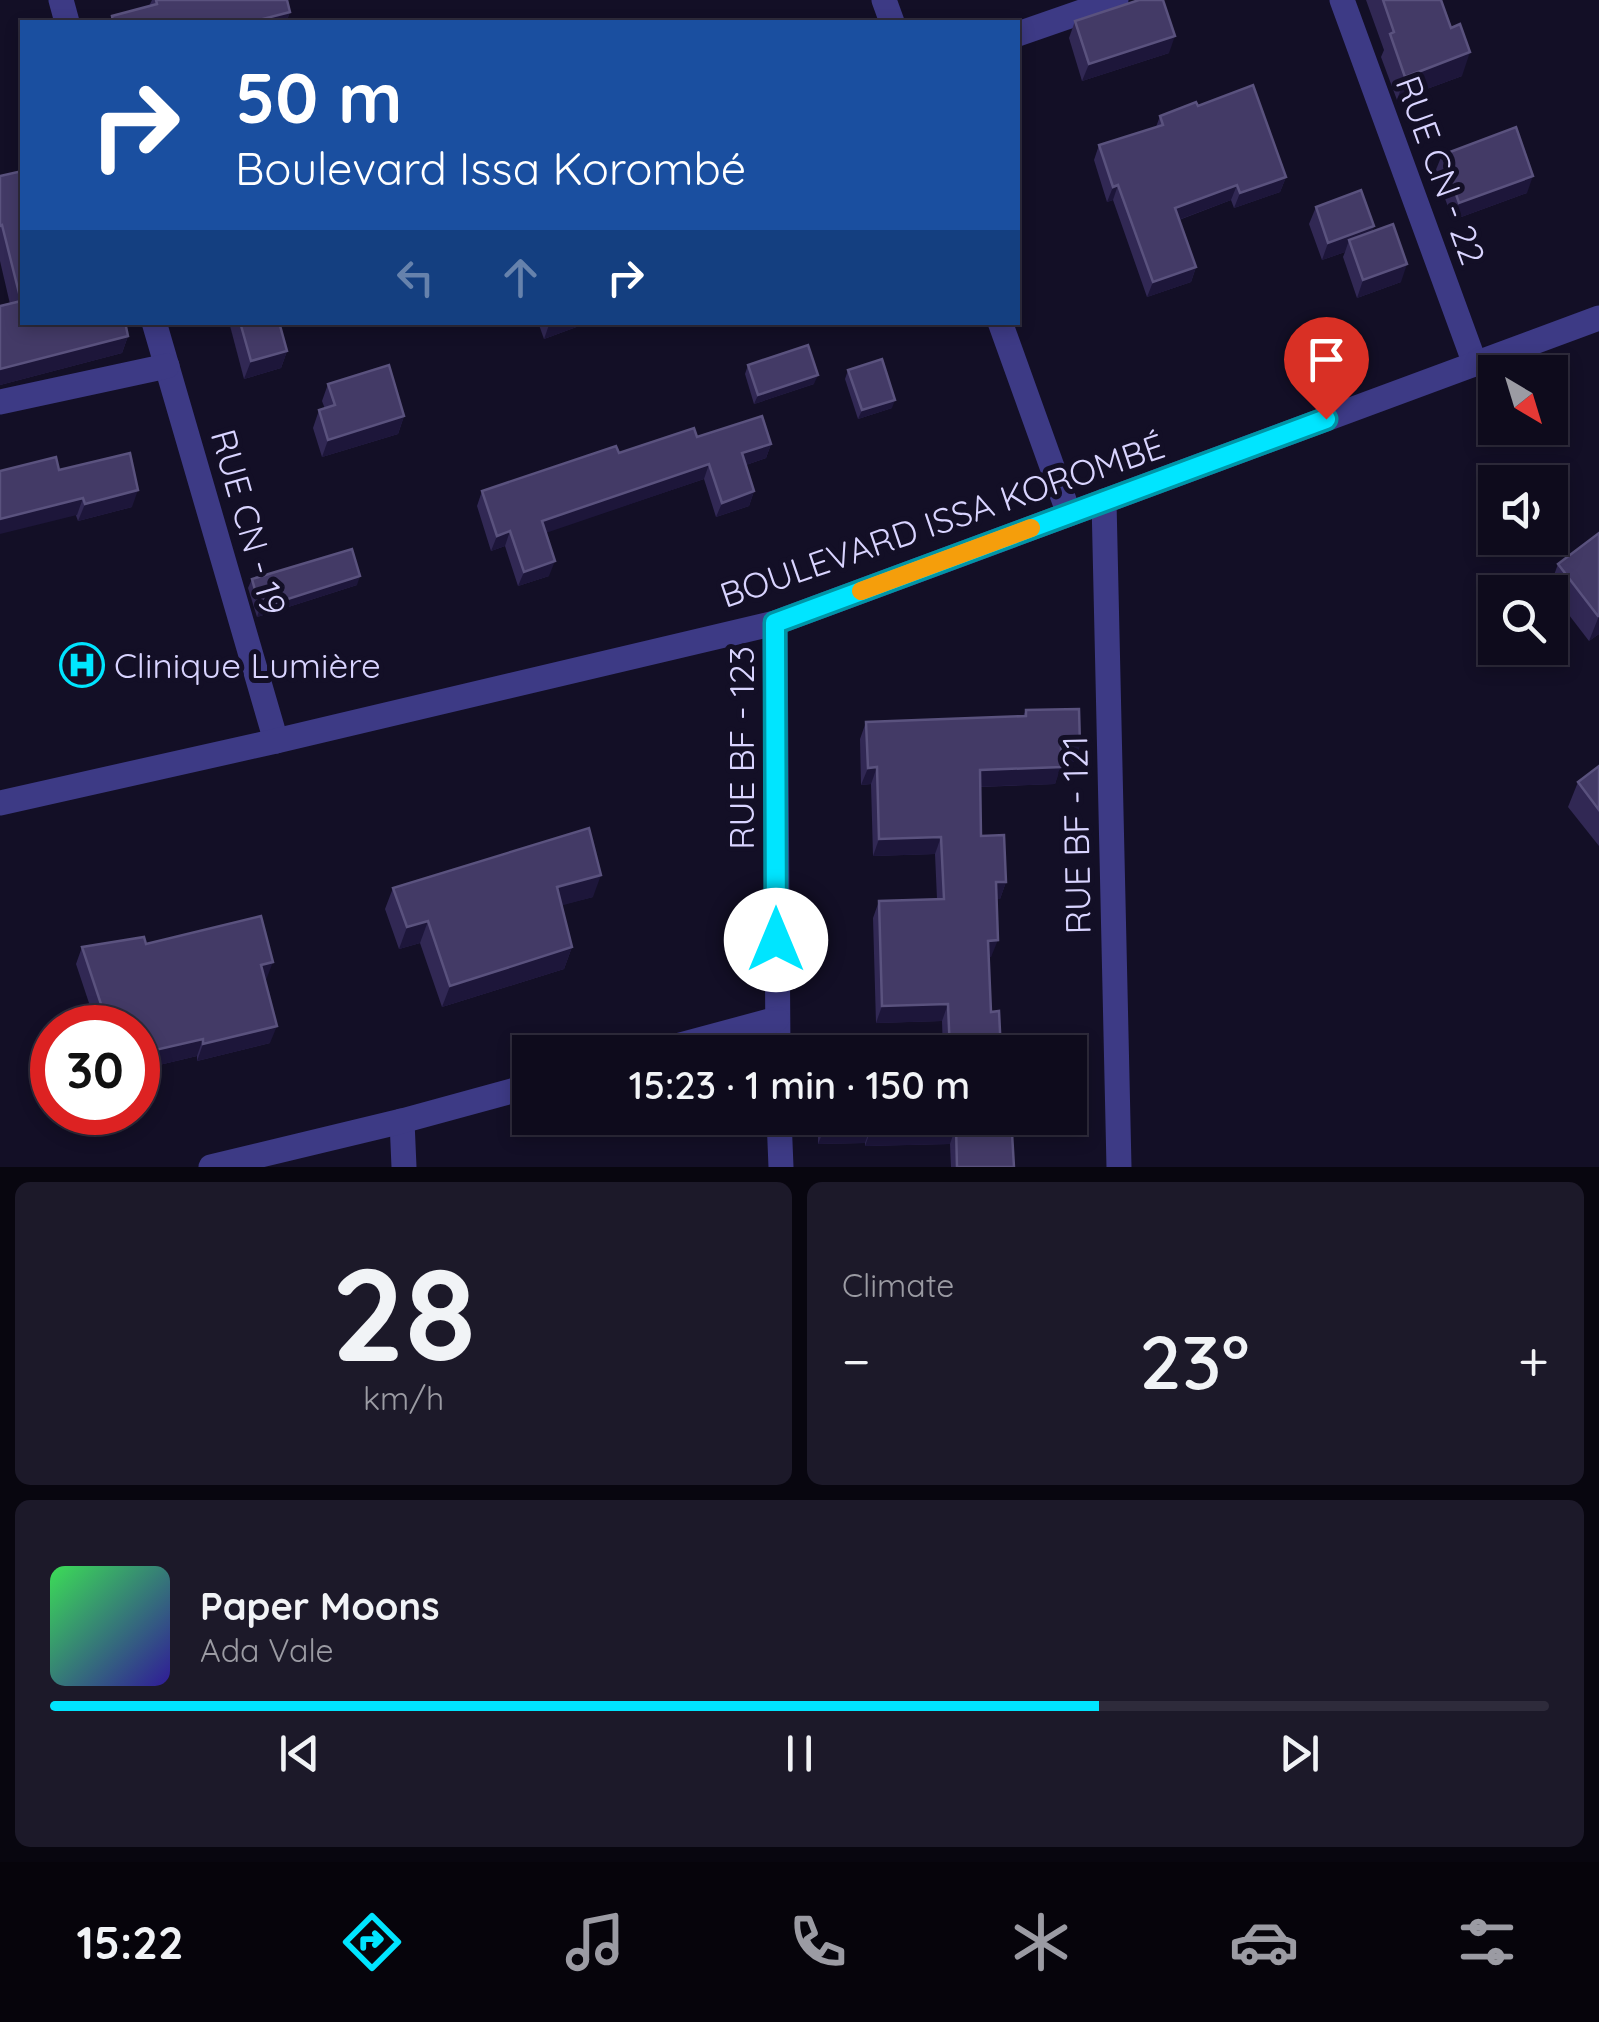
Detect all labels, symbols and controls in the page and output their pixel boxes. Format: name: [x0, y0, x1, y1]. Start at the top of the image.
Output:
text: 50 m: [235, 53, 402, 141]
icon: right: [70, 60, 200, 190]
street label: RUE CN - 22: [1387, 70, 1495, 270]
text: Boulevard Issa Korombé: [235, 140, 746, 196]
icon: left: [388, 250, 443, 305]
icon: ahead: [493, 250, 548, 305]
icon: right: [598, 250, 653, 305]
pin: [1284, 317, 1369, 420]
icon: arrive: [1299, 332, 1354, 387]
north arrow: [1478, 355, 1568, 445]
map controls: [1478, 355, 1568, 665]
street label: BOULEVARD ISSA KOROMBÉ: [714, 423, 1170, 617]
street label: RUE CN - 19: [201, 424, 297, 620]
button: sound: [1478, 465, 1568, 555]
button: search: [1478, 575, 1568, 665]
hospital icon: Clinique Lumière: [59, 642, 105, 688]
place label: Clinique Lumière: [114, 643, 381, 687]
street label: RUE BF - 123: [719, 646, 763, 850]
street label: RUE BF - 121: [1052, 735, 1100, 935]
position arrow: [724, 888, 828, 992]
speed limit sign: 30: [30, 1005, 160, 1135]
text: 15:23 · 1 min · 150 m: [629, 1061, 970, 1109]
text: 28: [331, 1231, 476, 1394]
text: Climate: [842, 1265, 954, 1305]
text: 23°: [1139, 1314, 1249, 1408]
text: −: [842, 1326, 871, 1395]
text: +: [1518, 1326, 1549, 1395]
text: km/h: [363, 1378, 444, 1418]
text: Paper Moons: [200, 1582, 440, 1630]
text: Ada Vale: [200, 1630, 334, 1670]
icon: previous: [272, 1726, 327, 1781]
icon: pause: [772, 1726, 827, 1781]
icon: next: [1272, 1726, 1327, 1781]
icon: directions: [337, 1907, 407, 1977]
icon: music: [560, 1907, 630, 1977]
icon: phone: [783, 1907, 853, 1977]
icon: climate: [1006, 1907, 1076, 1977]
icon: car: [1229, 1907, 1299, 1977]
icon: filters: [1452, 1907, 1522, 1977]
text: 15:22: [77, 1914, 183, 1970]

